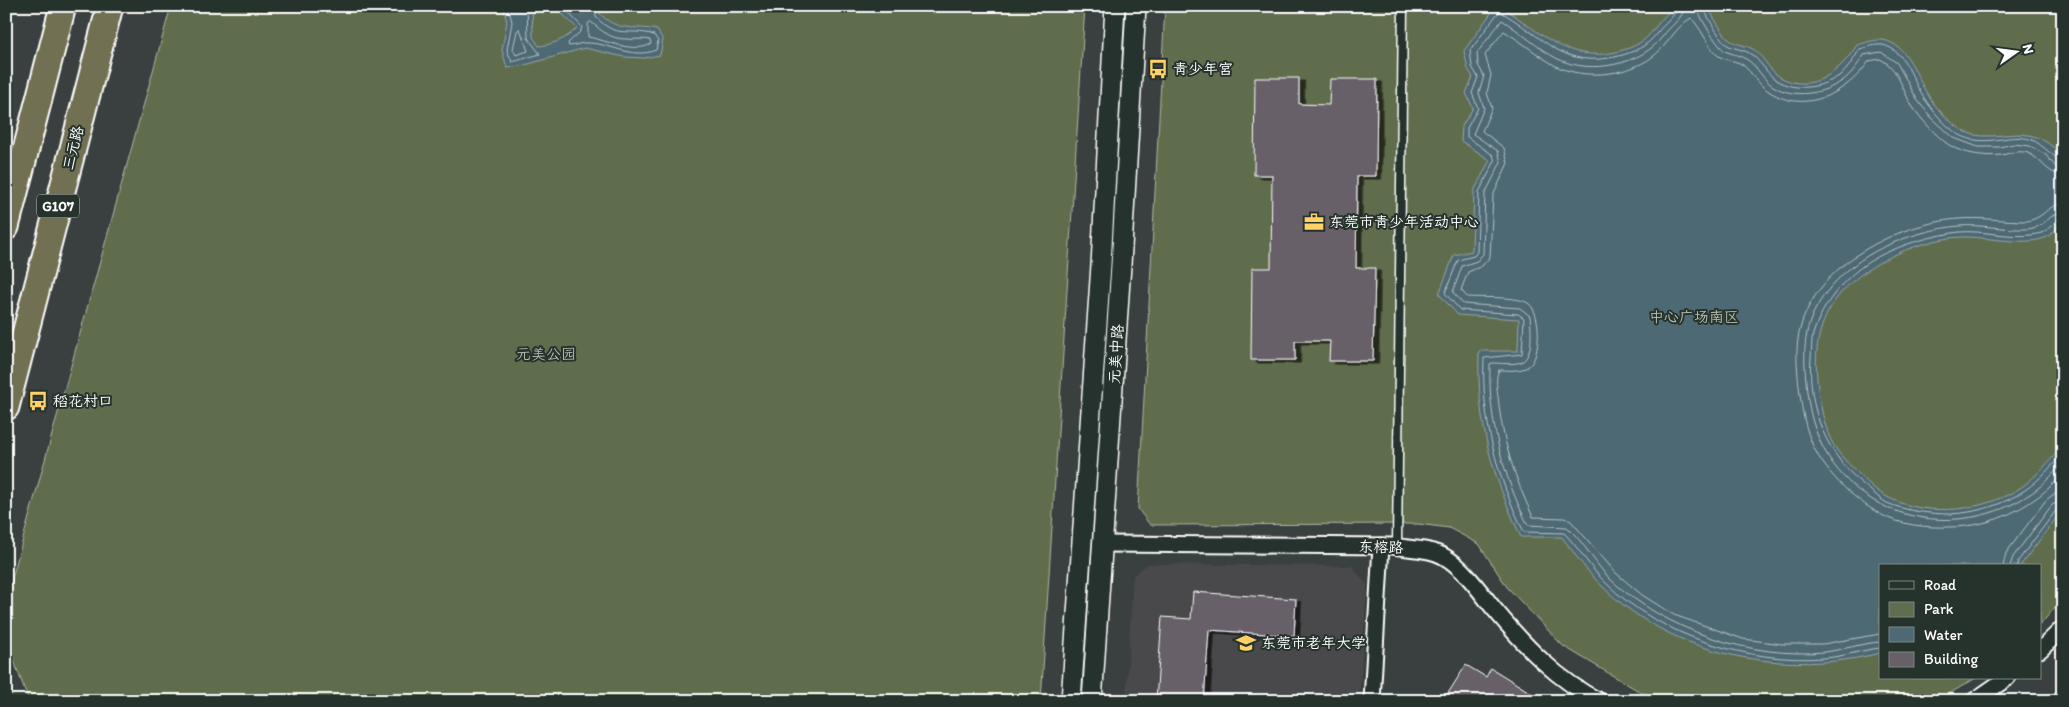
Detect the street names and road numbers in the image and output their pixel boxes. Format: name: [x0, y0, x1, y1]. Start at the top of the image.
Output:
street label: 三元路: [59, 124, 87, 172]
road number: G107: [37, 195, 79, 218]
street label: 元美中路: [1105, 323, 1127, 385]
street label: 东榕路: [1358, 537, 1404, 557]

